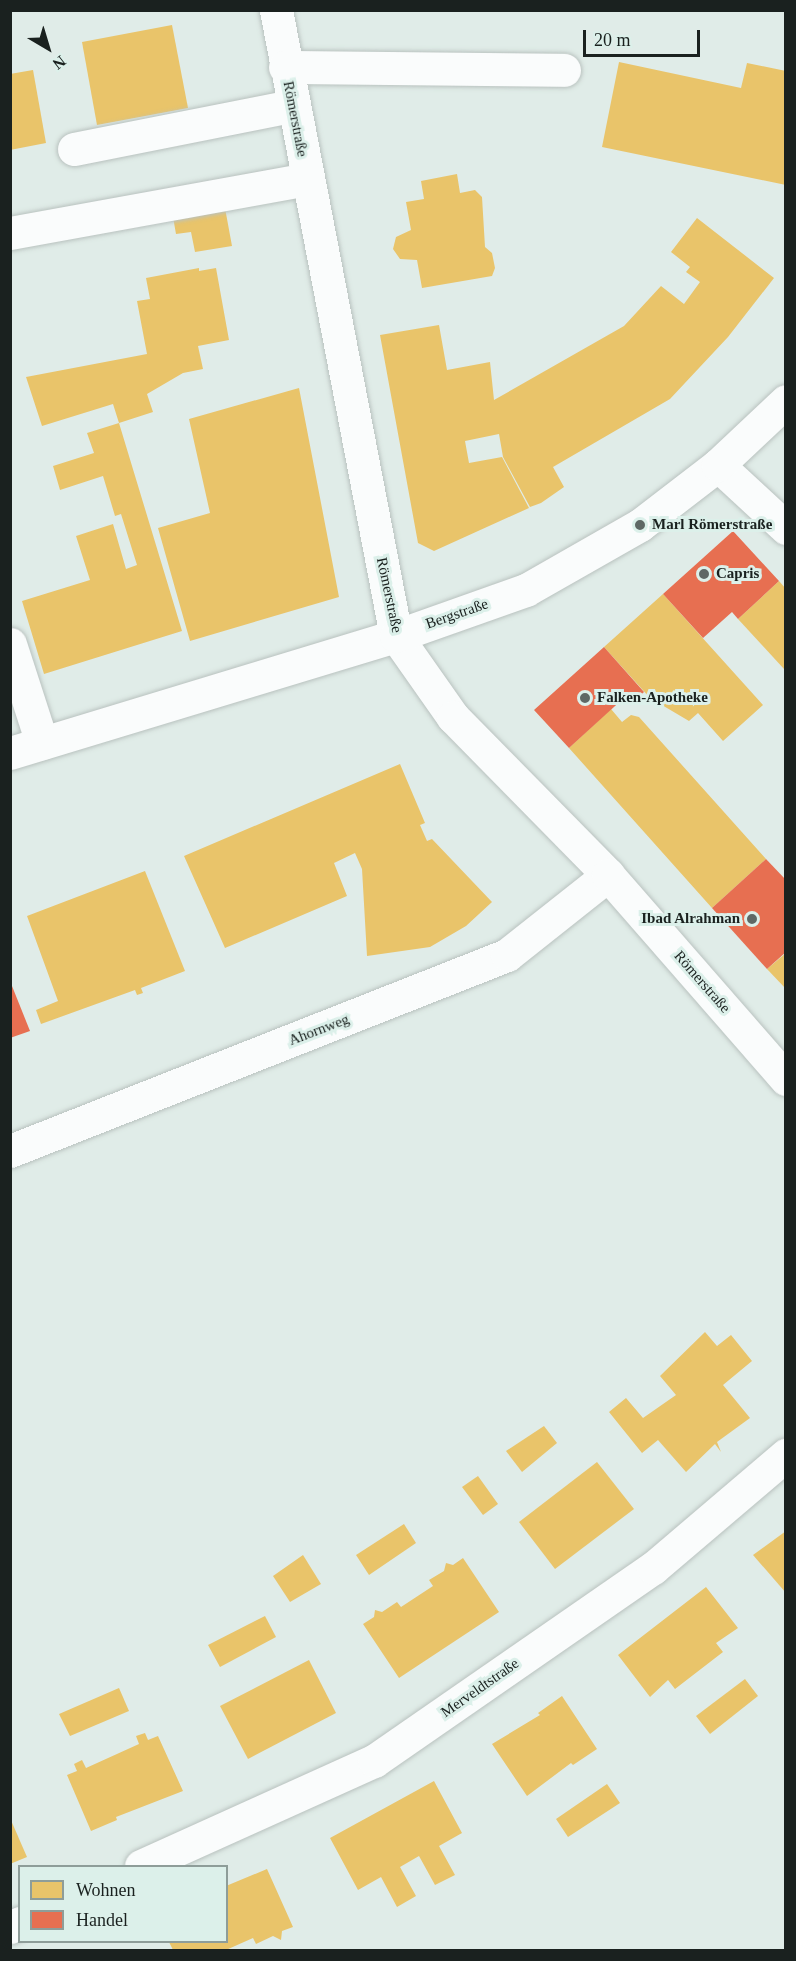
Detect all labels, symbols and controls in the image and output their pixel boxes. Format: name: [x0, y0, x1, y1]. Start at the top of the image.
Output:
north arrow: [18, 18, 78, 78]
scale bar: [586, 18, 703, 56]
text: 20 m: [594, 30, 631, 50]
text: N: [50, 52, 69, 73]
street label: Römerstraße: [279, 80, 311, 158]
place label: Marl Römerstraße: [652, 516, 772, 534]
marker: Marl Römerstraße: [633, 518, 647, 532]
street label: Römerstraße: [372, 556, 406, 634]
place label: Capris: [716, 565, 759, 583]
marker: Capris: [697, 567, 711, 581]
street label: Bergstraße: [423, 595, 491, 633]
place label: Falken-Apotheke: [597, 689, 708, 707]
marker: Falken-Apotheke: [578, 691, 592, 705]
place label: Ibad Alrahman: [640, 910, 740, 928]
marker: Ibad Alrahman: [745, 912, 759, 926]
street label: Römerstraße: [670, 947, 734, 1017]
street label: Ahornweg: [286, 1010, 352, 1050]
street label: Merveldtstraße: [438, 1655, 522, 1721]
legend: [18, 1865, 228, 1943]
text: Wohnen: [76, 1880, 136, 1900]
text: Handel: [76, 1910, 128, 1930]

